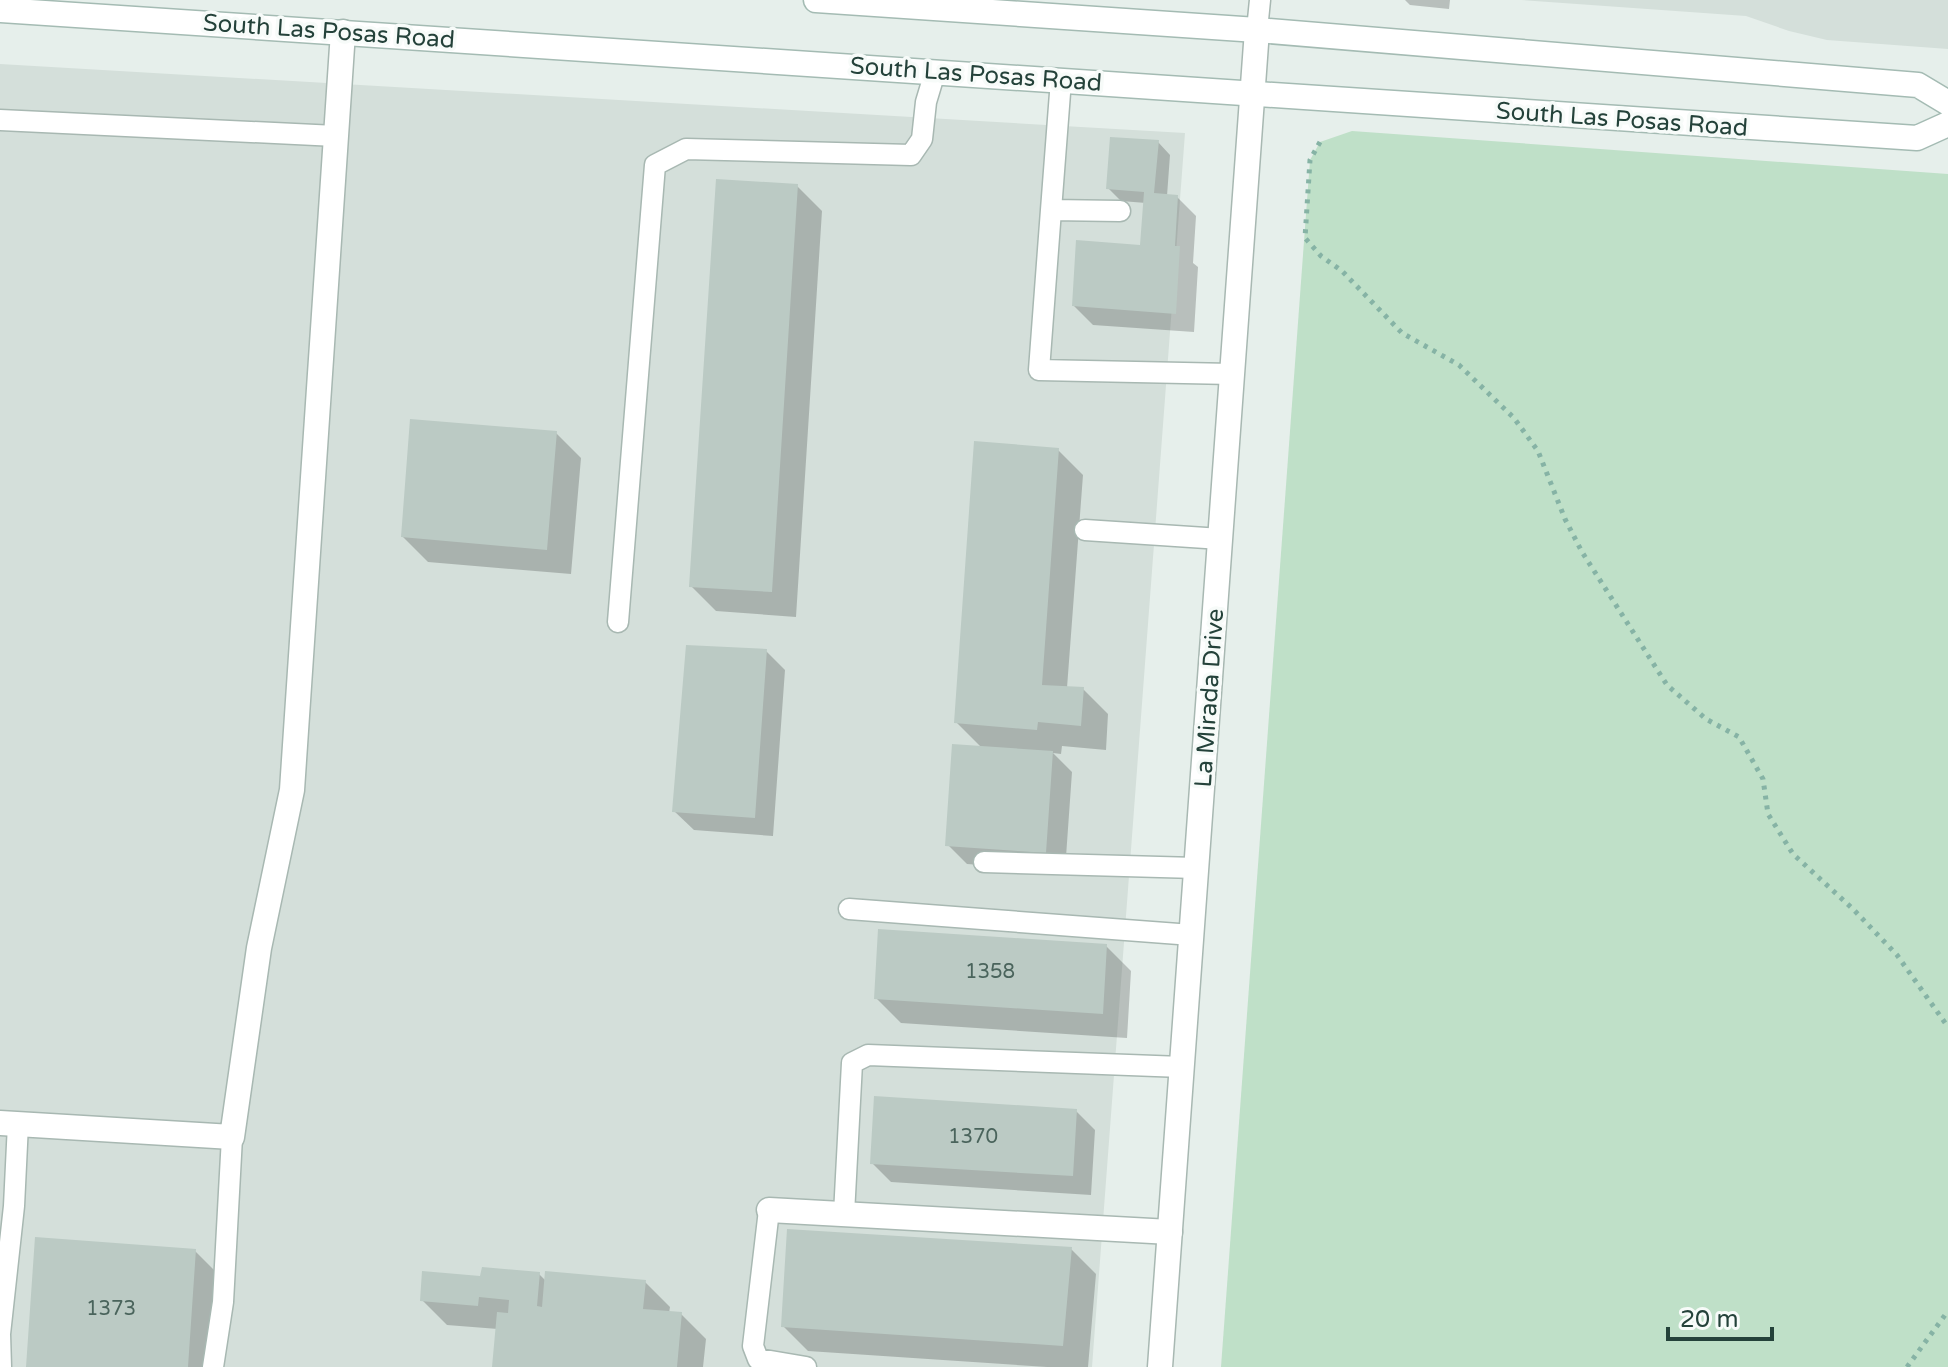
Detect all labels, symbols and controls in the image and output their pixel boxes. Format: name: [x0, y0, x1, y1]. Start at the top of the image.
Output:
street label: South Las Posas Road: [202, 8, 456, 55]
street label: South Las Posas Road: [849, 51, 1103, 98]
street label: South Las Posas Road: [1495, 96, 1749, 143]
street label: La Mirada Drive: [1189, 608, 1230, 788]
house number: 1358: [965, 960, 1015, 984]
house number: 1370: [948, 1125, 998, 1149]
scale bar: [1668, 1291, 1772, 1341]
house number: 1373: [86, 1297, 136, 1321]
text: 20 m: [1680, 1305, 1738, 1334]

